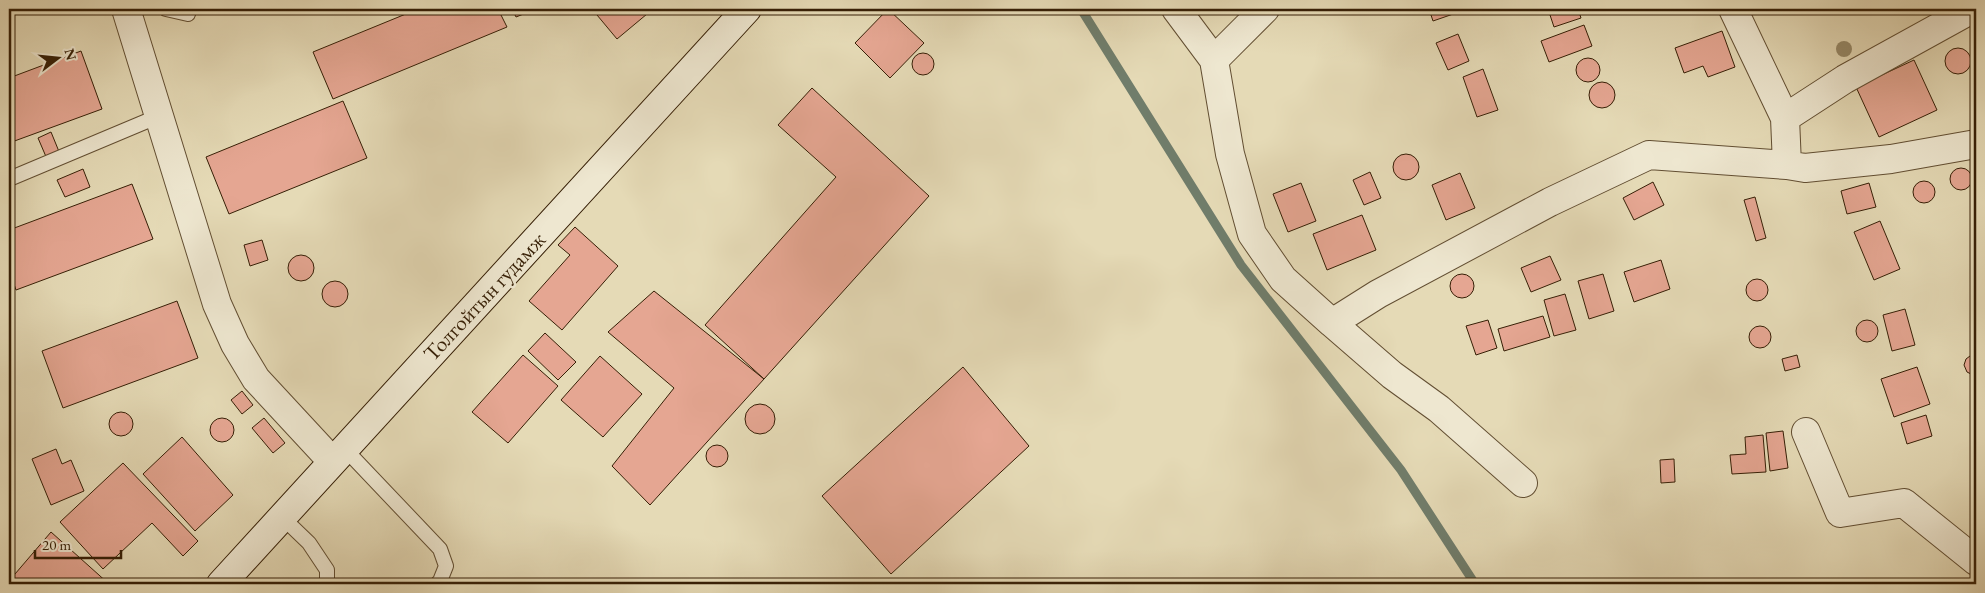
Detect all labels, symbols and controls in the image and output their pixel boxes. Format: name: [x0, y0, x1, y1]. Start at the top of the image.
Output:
north arrow: [32, 32, 82, 82]
text: N: [60, 46, 81, 63]
street label: Толгойтын гудамж: [417, 225, 552, 367]
scale bar: [35, 528, 121, 560]
text: 20 m: [42, 535, 71, 554]

